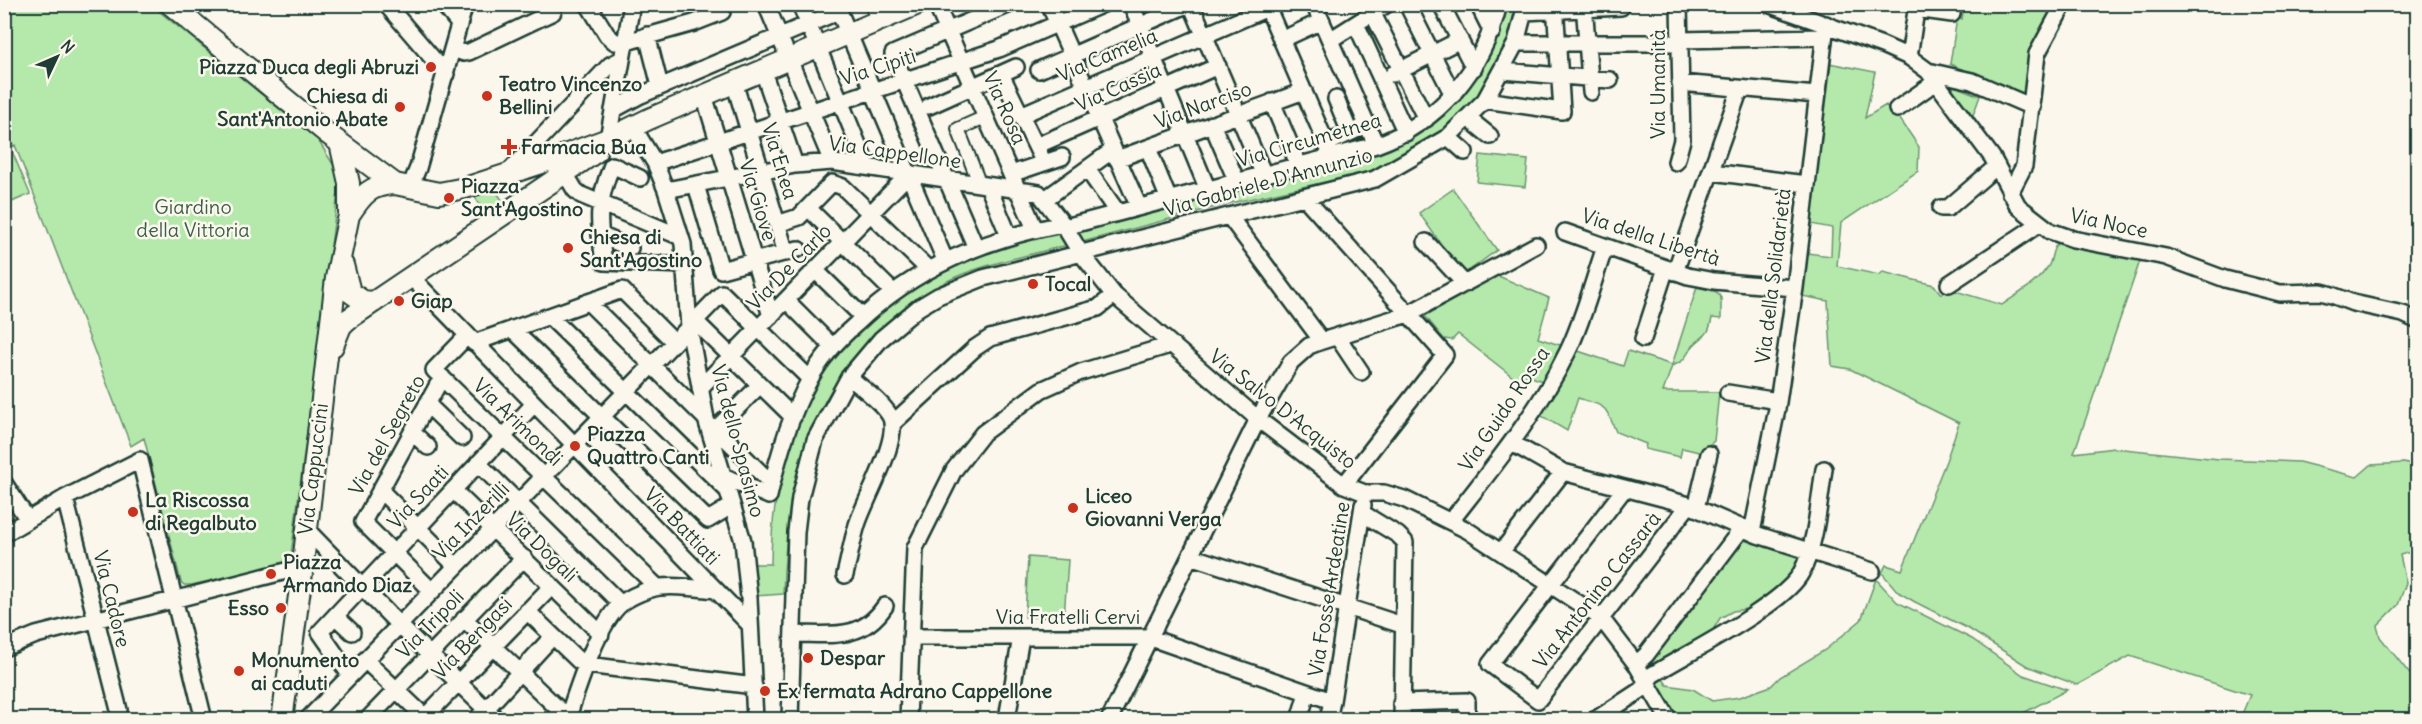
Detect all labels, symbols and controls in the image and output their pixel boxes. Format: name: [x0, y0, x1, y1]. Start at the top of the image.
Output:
street label: Via Camelia: [1053, 22, 1161, 87]
north arrow: [27, 27, 87, 87]
street label: Via Umanità: [1645, 29, 1670, 139]
text: N: [57, 36, 79, 58]
street label: Via Cipitì: [837, 43, 919, 90]
place label: Piazza Duca degli Abruzi: [199, 54, 419, 79]
street label: Via Cassia: [1071, 56, 1165, 117]
marker: Piazza Duca degli Abruzi: [424, 60, 438, 74]
street label: Via Rosa: [978, 67, 1033, 148]
place label: Teatro Vincenzo Bellini: [499, 71, 642, 119]
street label: Via Narciso: [1151, 75, 1255, 134]
place label: Chiesa di Sant'Antonio Abate: [217, 83, 388, 131]
marker: Teatro Vincenzo Bellini: [480, 89, 494, 103]
marker: Chiesa di Sant'Antonio Abate: [393, 100, 407, 114]
street label: Via Circumetnea: [1234, 107, 1384, 172]
street label: Via Enea: [757, 120, 804, 202]
street label: Via Cappellone: [827, 130, 963, 173]
place label: Farmacia Bua: [521, 134, 647, 159]
marker: Farmacia Bua: [502, 140, 516, 154]
street label: Via Gabriele D'Annunzio: [1161, 142, 1375, 221]
street label: Via Giove: [734, 156, 783, 244]
place label: Piazza Sant'Agostino: [461, 173, 583, 221]
street label: Via della Solidarietà: [1749, 187, 1796, 365]
marker: Piazza Sant'Agostino: [442, 191, 456, 205]
park label: Giardino della Vittoria: [136, 194, 250, 242]
street label: Via della Libertà: [1579, 202, 1724, 271]
street label: Via Noce: [2068, 202, 2150, 243]
street label: Via De Carlo: [741, 218, 836, 315]
place label: Chiesa di Sant'Agostino: [580, 224, 702, 272]
marker: Chiesa di Sant'Agostino: [561, 241, 575, 255]
place label: Tocal: [1045, 271, 1091, 296]
marker: Tocal: [1026, 277, 1040, 291]
place label: Giap: [411, 288, 453, 313]
marker: Giap: [392, 294, 406, 308]
street label: Via Guido Rossa: [1453, 342, 1554, 476]
street label: Via Salvo D'Acquisto: [1205, 343, 1362, 474]
street label: Via dello Spasimo: [706, 362, 771, 520]
street label: Via del Segreto: [343, 370, 430, 500]
street label: Via Arimondi: [468, 373, 568, 471]
street label: Via Cappuccini: [292, 402, 333, 536]
place label: Piazza Quattro Canti: [587, 421, 710, 469]
marker: Piazza Quattro Canti: [568, 439, 582, 453]
street label: Via Saati: [382, 460, 453, 534]
street label: Via Inzerilli: [427, 476, 514, 565]
street label: Via Battiati: [639, 482, 725, 570]
place label: Liceo Giovanni Verga: [1085, 483, 1222, 531]
place label: La Riscossa di Regalbuto: [145, 487, 257, 535]
street label: Via Fosse Ardeatine: [1302, 500, 1355, 678]
marker: Liceo Giovanni Verga: [1066, 501, 1080, 515]
marker: La Riscossa di Regalbuto: [126, 505, 140, 519]
street label: Via Dogali: [501, 506, 583, 587]
street label: Via Antonino Cassarà: [1528, 506, 1666, 673]
street label: Via Cadore: [88, 548, 137, 650]
place label: Piazza Armando Diaz: [283, 549, 412, 597]
marker: Piazza Armando Diaz: [264, 567, 278, 581]
street label: Via Tripoli: [391, 584, 469, 663]
street label: Via Bengasi: [426, 591, 517, 684]
place label: Esso: [228, 595, 269, 620]
marker: Esso: [274, 601, 288, 615]
street label: Via Fratelli Cervi: [996, 604, 1140, 629]
place label: Despar: [820, 645, 886, 670]
place label: Monumento ai caduti: [251, 647, 359, 695]
marker: Despar: [801, 651, 815, 665]
marker: Monumento ai caduti: [232, 664, 246, 678]
place label: Ex fermata Adrano Cappellone: [777, 678, 1052, 703]
marker: Ex fermata Adrano Cappellone: [758, 684, 772, 698]

